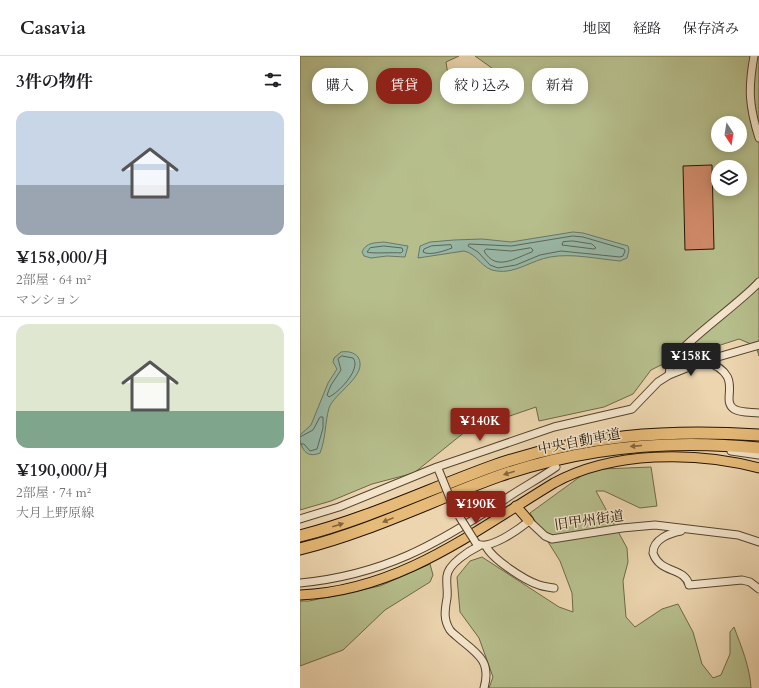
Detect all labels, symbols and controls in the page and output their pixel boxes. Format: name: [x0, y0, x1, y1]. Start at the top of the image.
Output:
text: Casavia: [20, 15, 86, 41]
text: 地図: [583, 19, 611, 38]
text: 経路: [633, 19, 661, 38]
text: 保存済み: [683, 19, 739, 38]
chip: 購入: [312, 68, 368, 104]
chip: 賃貸: [376, 68, 432, 104]
chip: 絞り込み: [440, 68, 524, 104]
chip: 新着: [532, 68, 588, 104]
icon: filters: [262, 69, 284, 91]
text: 3件の物件: [16, 70, 93, 93]
north arrow: [711, 116, 747, 152]
map controls: [711, 116, 747, 196]
icon: home: [114, 137, 186, 209]
button: layers: [711, 160, 747, 196]
text: ¥158,000/月: [16, 246, 110, 269]
text: 2部屋 · 64 m²: [16, 271, 91, 289]
text: マンション: [16, 291, 80, 309]
pin: ¥158K: [663, 343, 719, 377]
text: ¥158K: [671, 347, 711, 365]
icon: home: [114, 350, 186, 422]
pin: ¥140K: [452, 408, 508, 442]
text: ¥140K: [460, 412, 500, 430]
street label: 中央自動車道: [536, 424, 622, 459]
one-way arrow: [630, 443, 642, 449]
text: ¥190,000/月: [16, 459, 110, 482]
one-way arrow: [503, 470, 515, 476]
text: 2部屋 · 74 m²: [16, 484, 91, 502]
pin: ¥190K: [448, 491, 504, 525]
text: ¥190K: [456, 495, 496, 513]
text: 大月上野原線: [16, 504, 94, 522]
street label: 旧甲州街道: [553, 506, 625, 535]
one-way arrow: [382, 518, 394, 524]
one-way arrow: [332, 522, 344, 528]

